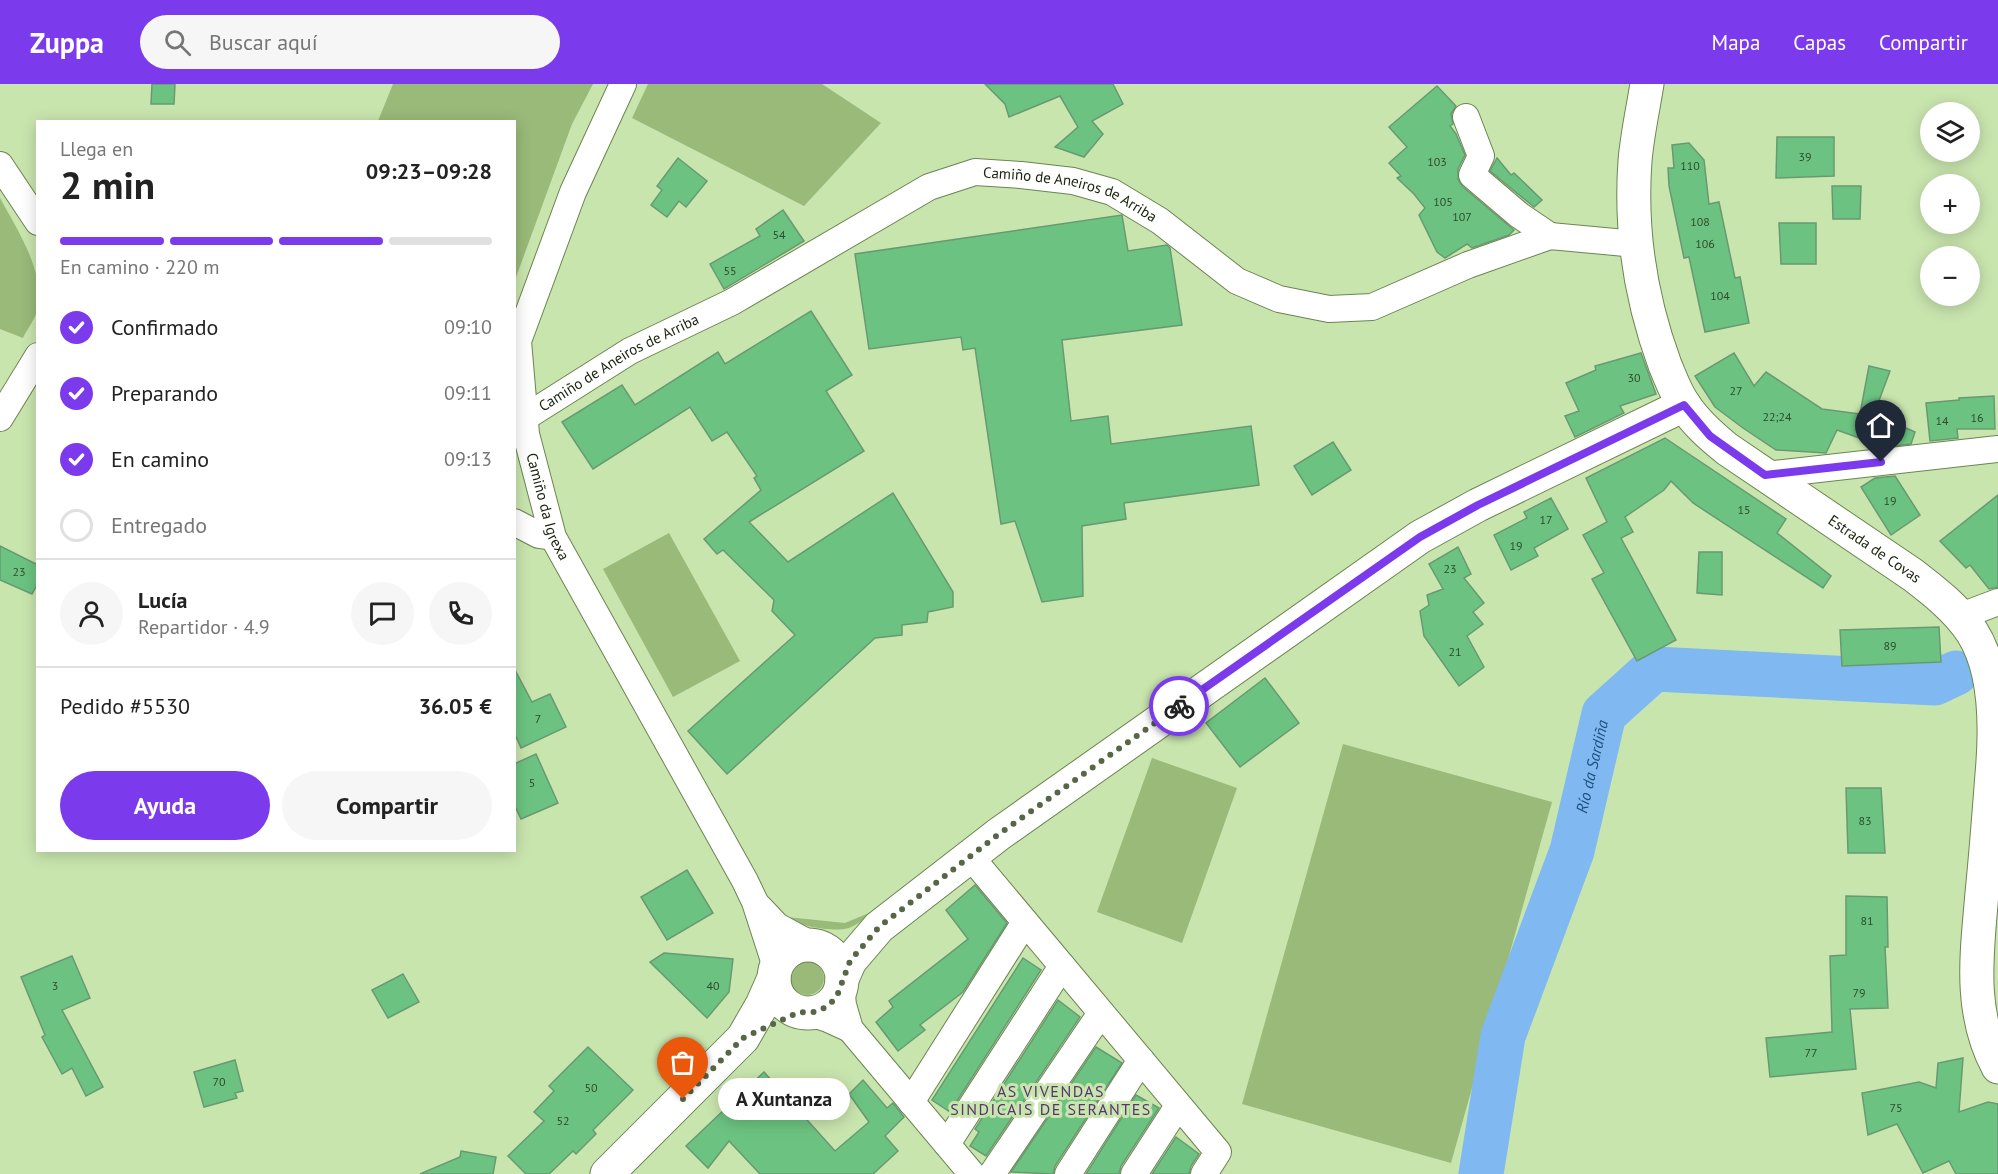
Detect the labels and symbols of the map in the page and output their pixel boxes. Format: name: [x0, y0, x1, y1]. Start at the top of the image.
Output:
house number: 39: [1798, 149, 1812, 164]
house number: 103: [1427, 154, 1447, 169]
house number: 110: [1680, 158, 1700, 173]
street label: Camiño de Aneiros de Arriba: [983, 163, 1161, 226]
house number: 105: [1433, 194, 1453, 209]
house number: 107: [1452, 209, 1472, 224]
house number: 108: [1690, 214, 1710, 229]
house number: 54: [772, 227, 786, 242]
house number: 106: [1695, 236, 1715, 251]
house number: 55: [723, 263, 737, 278]
house number: 104: [1710, 288, 1730, 303]
street label: Camiño de Aneiros de Arriba: [535, 309, 702, 415]
house number: 30: [1627, 370, 1641, 385]
house number: 27: [1729, 383, 1743, 398]
pin: [1855, 400, 1906, 462]
house number: 22;24: [1762, 409, 1792, 424]
house number: 16: [1970, 410, 1984, 425]
house number: 14: [1935, 413, 1949, 428]
street label: Camiño da Igrexa: [522, 451, 574, 563]
house number: 19: [1883, 493, 1897, 508]
house number: 15: [1737, 502, 1751, 517]
street label: Estrada de Covas: [1825, 510, 1925, 587]
house number: 17: [1539, 512, 1553, 527]
house number: 19: [1509, 538, 1523, 553]
house number: 23: [1443, 561, 1457, 576]
house number: 23: [12, 564, 26, 579]
house number: 89: [1883, 638, 1897, 653]
house number: 21: [1448, 644, 1462, 659]
courier: [1149, 676, 1209, 736]
house number: 7: [535, 711, 541, 726]
water label: Río da Sardiña: [1571, 718, 1612, 815]
house number: 5: [529, 775, 535, 790]
house number: 83: [1858, 813, 1872, 828]
house number: 81: [1860, 913, 1874, 928]
house number: 3: [52, 978, 58, 993]
house number: 40: [706, 978, 720, 993]
house number: 79: [1852, 985, 1866, 1000]
pin: [657, 1037, 708, 1099]
house number: 77: [1804, 1045, 1818, 1060]
house number: 70: [212, 1074, 226, 1089]
callout: A Xuntanza: [719, 1078, 851, 1120]
house number: 50: [584, 1080, 598, 1095]
district label: AS VIVENDAS SINDICAIS DE SERANTES: [950, 1081, 1152, 1119]
house number: 75: [1889, 1100, 1903, 1115]
house number: 52: [556, 1113, 570, 1128]

